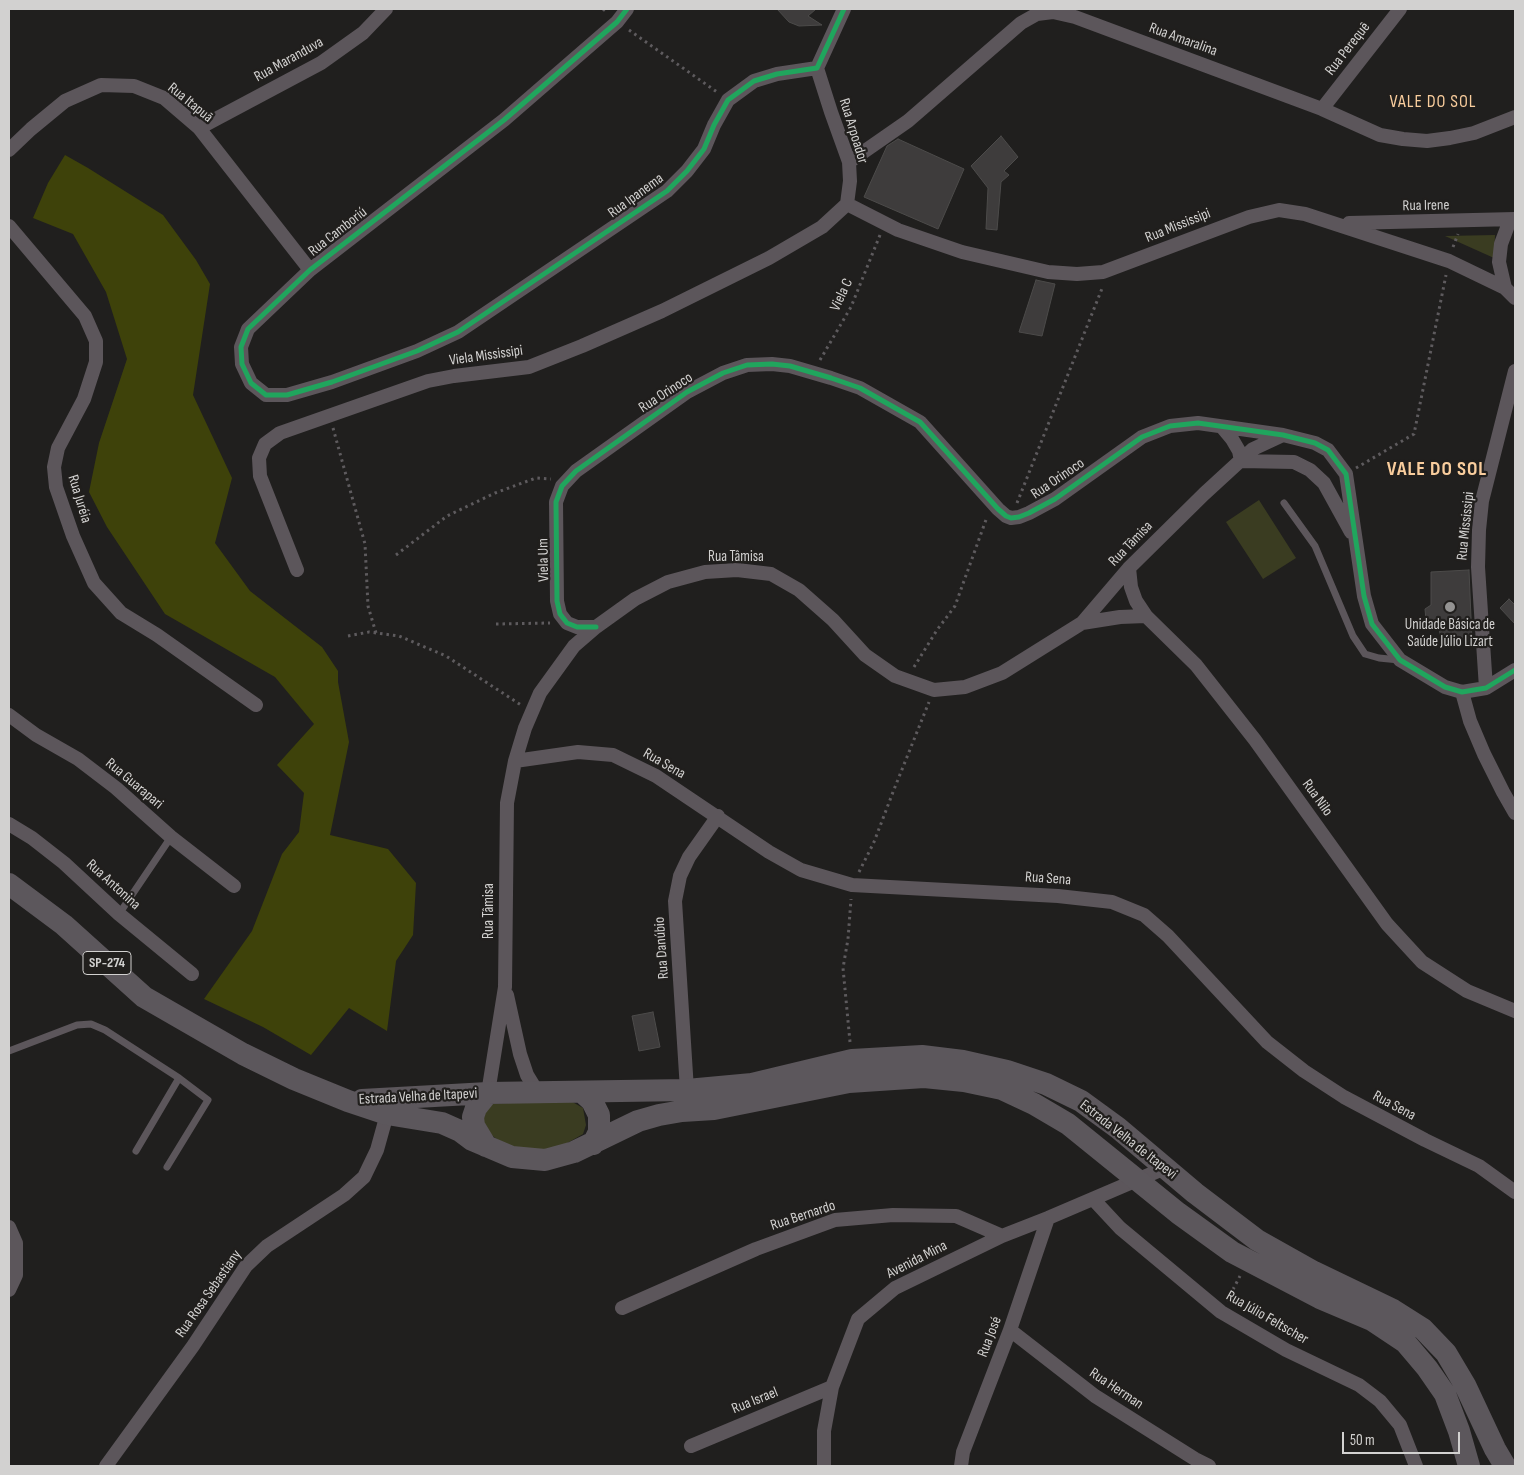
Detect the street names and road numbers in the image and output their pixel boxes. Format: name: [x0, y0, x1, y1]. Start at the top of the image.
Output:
street label: Rua Amaralina: [1146, 19, 1220, 61]
street label: Rua Perequê: [1322, 19, 1374, 79]
street label: Rua Maranduva: [251, 34, 327, 86]
street label: Rua Itapuã: [164, 79, 216, 127]
street label: Rua Arpoador: [835, 96, 871, 166]
street label: Rua Ipanema: [605, 170, 667, 222]
street label: Rua Irene: [1402, 197, 1450, 215]
street label: Rua Camboriú: [305, 203, 371, 261]
street label: Rua Mississipi: [1143, 205, 1213, 247]
street label: Viela C: [827, 276, 857, 314]
street label: Viela Mississipi: [448, 342, 524, 370]
street label: Rua Orinoco: [636, 369, 696, 417]
street label: Rua Orinoco: [1028, 455, 1088, 503]
street label: Rua Juréia: [63, 473, 95, 525]
street label: Rua Mississipi: [1453, 491, 1479, 561]
street label: Rua Tâmisa: [1105, 518, 1157, 570]
street label: Viela Um: [535, 538, 553, 582]
street label: Rua Tâmisa: [708, 548, 764, 566]
street label: Rua Sena: [640, 745, 688, 783]
street label: Rua Guarapari: [101, 755, 167, 813]
street label: Rua Nilo: [1298, 776, 1336, 820]
street label: Rua Antonina: [82, 856, 144, 914]
street label: Rua Sena: [1024, 868, 1072, 890]
street label: Rua Tâmisa: [480, 883, 498, 939]
street label: Rua Danúbio: [651, 916, 673, 980]
road number: SP-274: [83, 951, 131, 974]
street label: Estrada Velha de Itapevi: [358, 1085, 478, 1109]
street label: Rua Sena: [1369, 1087, 1419, 1125]
street label: Estrada Velha de Itapevi: [1076, 1096, 1180, 1184]
street label: Rua Bernardo: [768, 1197, 838, 1235]
street label: Avenida Mina: [884, 1237, 950, 1283]
street label: Rua Rosa Sebastiany: [172, 1247, 246, 1341]
street label: Rua Júlio Feltscher: [1223, 1287, 1311, 1349]
street label: Rua José: [974, 1314, 1006, 1360]
street label: Rua Herman: [1086, 1364, 1146, 1414]
street label: Rua Israel: [729, 1384, 781, 1418]

